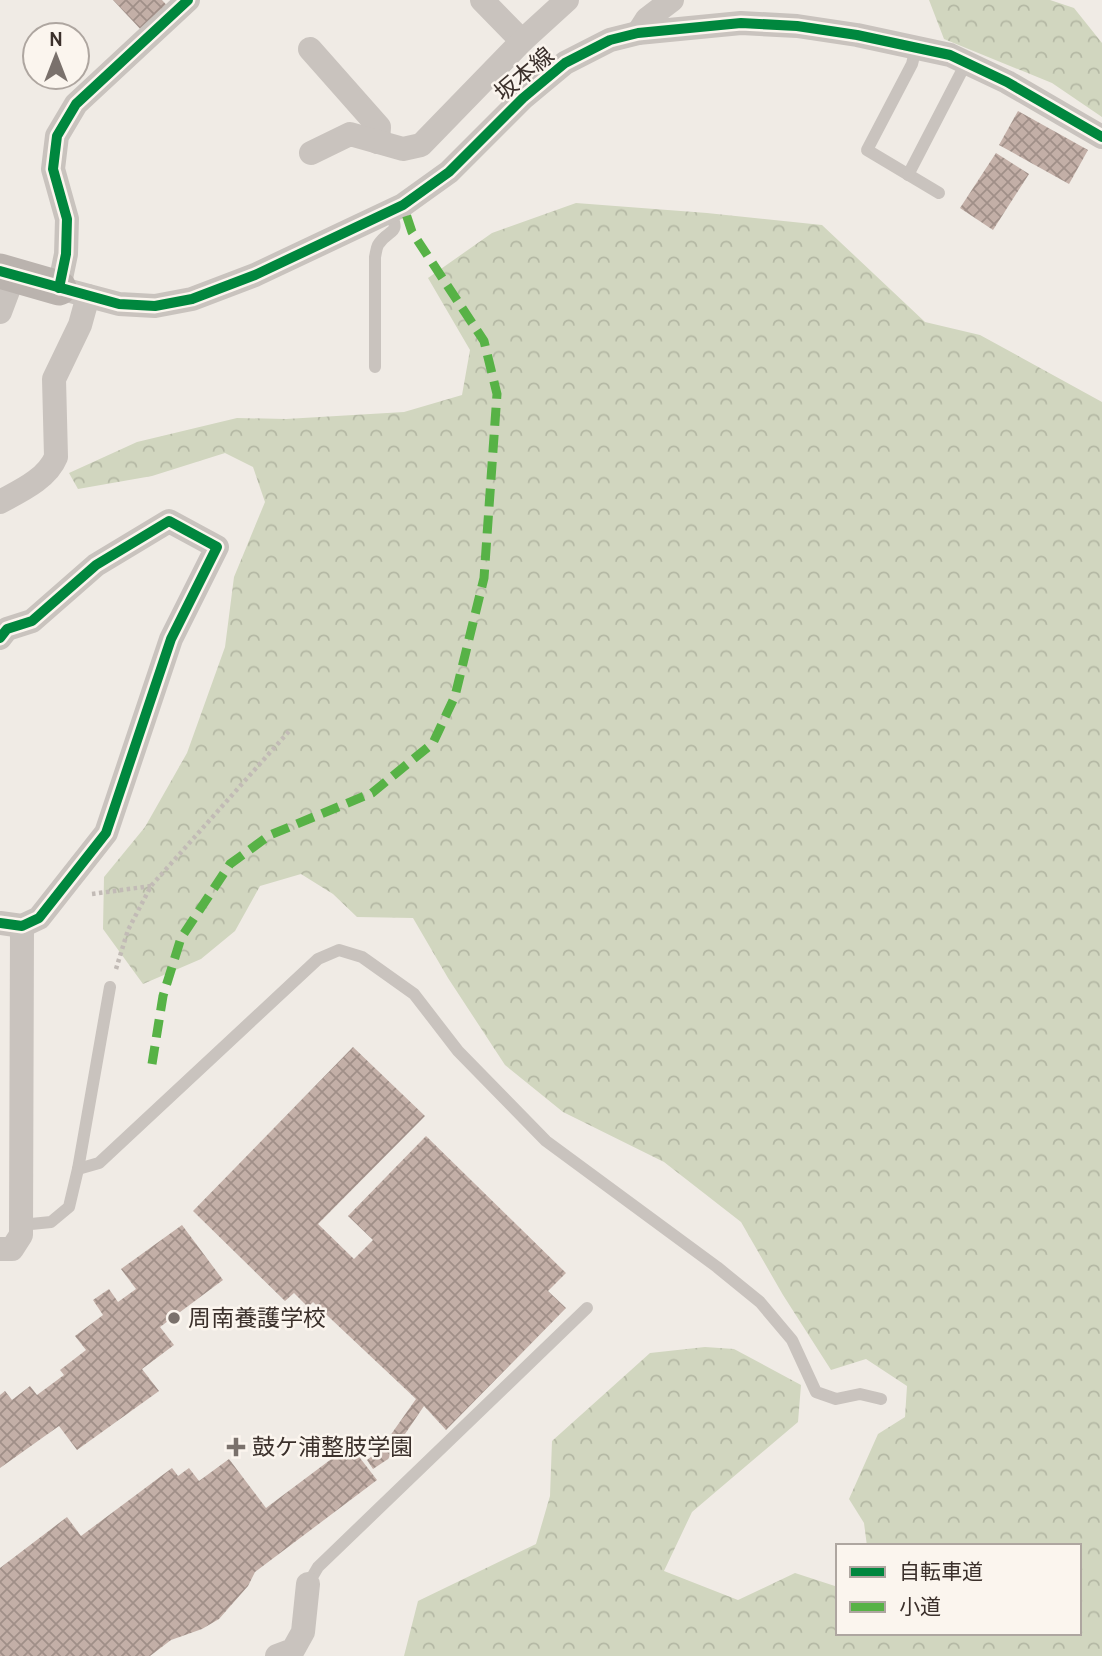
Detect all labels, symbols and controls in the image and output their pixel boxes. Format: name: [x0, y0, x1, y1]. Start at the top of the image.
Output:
north arrow: [21, 21, 91, 91]
text: N: [49, 28, 63, 51]
street label: 坂本線: [489, 41, 559, 107]
place label: 周南養護学校: [188, 1304, 326, 1332]
marker: 周南養護学校: [166, 1310, 182, 1326]
place label: 鼓ケ浦整肢学園: [252, 1433, 413, 1461]
marker: 鼓ケ浦整肢学園: [226, 1437, 246, 1457]
legend: [836, 1544, 1081, 1635]
text: 自転車道: [899, 1559, 983, 1584]
text: 小道: [899, 1594, 941, 1619]

